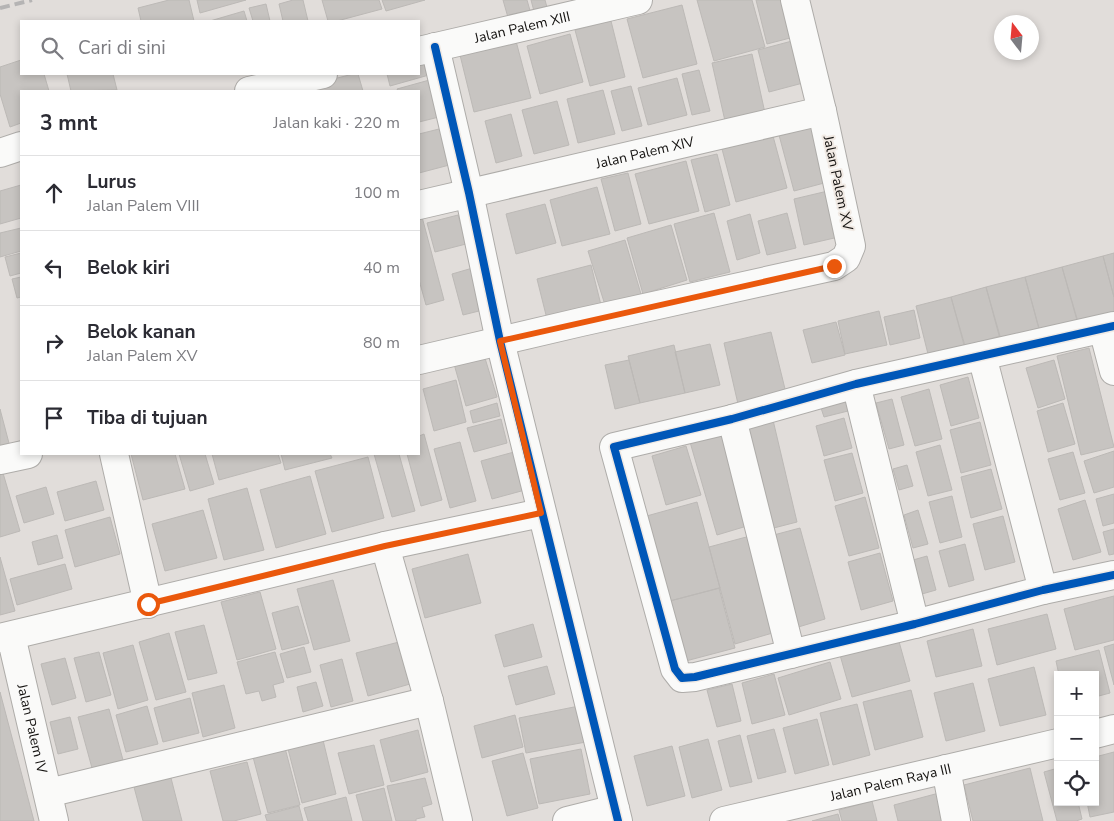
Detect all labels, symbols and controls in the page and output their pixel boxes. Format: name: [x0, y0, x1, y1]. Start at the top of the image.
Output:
street label: Jalan Palem XIII: [471, 7, 572, 48]
north arrow: [994, 15, 1039, 60]
search box: [20, 20, 420, 75]
icon: search: [38, 34, 66, 62]
text: Cari di sini: [78, 35, 166, 61]
text: 3 mnt: [40, 109, 97, 137]
text: Jalan kaki · 220 m: [273, 112, 400, 134]
street label: Jalan Palem XIV: [593, 132, 696, 173]
street label: Jalan Palem XV: [818, 133, 857, 233]
text: Lurus: [87, 169, 136, 195]
icon: ahead: [40, 179, 68, 207]
text: 100 m: [353, 182, 400, 204]
text: Jalan Palem VIII: [87, 195, 200, 217]
icon: left: [40, 254, 68, 282]
text: Belok kiri: [87, 255, 170, 281]
route end: [823, 255, 846, 278]
text: 40 m: [363, 257, 400, 279]
text: Belok kanan: [87, 319, 196, 345]
icon: right: [40, 329, 68, 357]
text: 80 m: [363, 332, 400, 354]
text: Jalan Palem XV: [87, 345, 197, 367]
icon: arrive: [40, 404, 68, 432]
text: Tiba di tujuan: [87, 405, 208, 431]
route start: [137, 593, 160, 616]
map controls: [1054, 671, 1099, 806]
button: +: [1054, 671, 1099, 716]
street label: Jalan Palem IV: [13, 681, 52, 776]
button: −: [1054, 716, 1099, 761]
street label: Jalan Palem Raya III: [827, 759, 953, 806]
button: locate: [1054, 761, 1099, 806]

